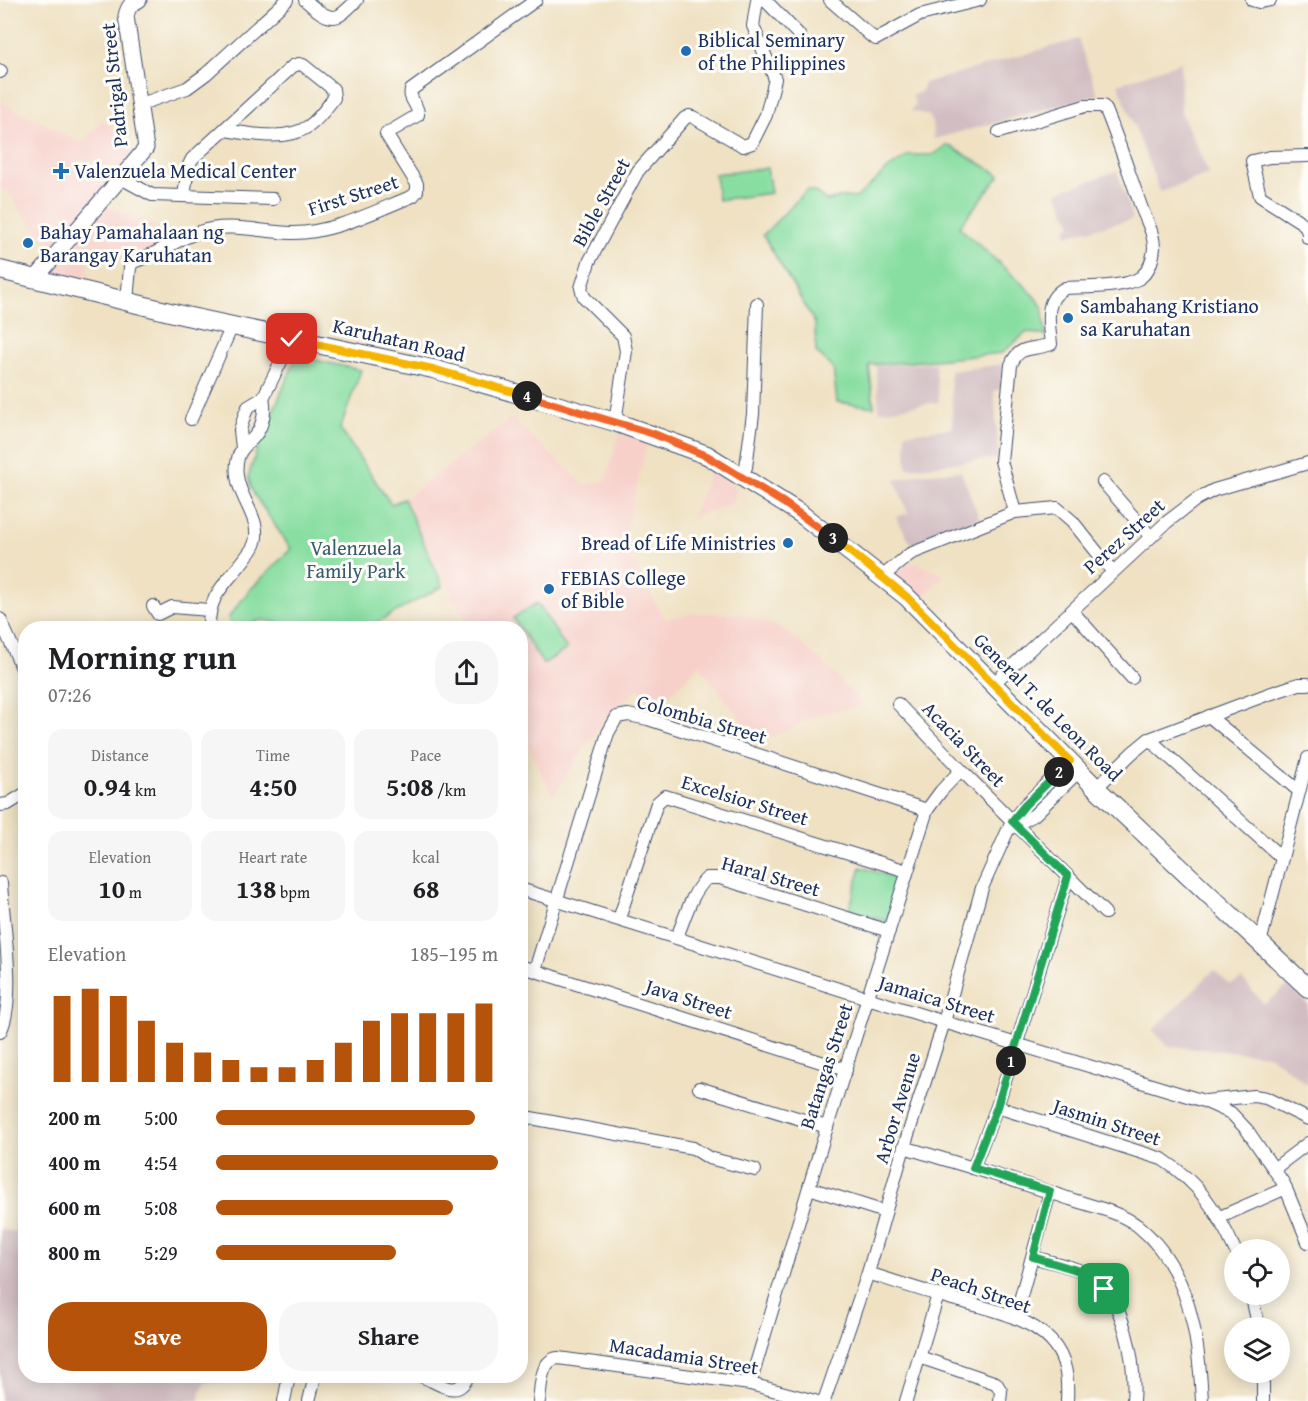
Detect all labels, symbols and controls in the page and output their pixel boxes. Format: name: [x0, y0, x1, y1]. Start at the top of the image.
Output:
street label: Padrigal Street: [93, 21, 134, 149]
place label: Biblical Seminary of the Philippines: [698, 25, 846, 77]
marker: Biblical Seminary of the Philippines: [679, 44, 693, 58]
street label: Bible Street: [564, 152, 637, 251]
place label: Valenzuela Medical Center: [74, 156, 297, 185]
marker: Valenzuela Medical Center: [52, 162, 70, 180]
street label: First Street: [304, 166, 402, 223]
place label: Bahay Pamahalaan ng Barangay Karuhatan: [40, 217, 224, 269]
marker: Bahay Pamahalaan ng Barangay Karuhatan: [21, 236, 35, 250]
place label: Sambahang Kristiano sa Karuhatan: [1080, 291, 1259, 343]
street label: Karuhatan Road: [330, 310, 468, 369]
marker: Sambahang Kristiano sa Karuhatan: [1061, 311, 1075, 325]
pin: [266, 313, 317, 364]
icon: check: [275, 322, 308, 355]
pin: 4: [512, 381, 542, 411]
text: 4: [523, 384, 531, 408]
street label: Perez Street: [1076, 491, 1171, 580]
pin: 3: [818, 523, 848, 553]
text: 3: [829, 526, 837, 550]
place label: Bread of Life Ministries: [581, 528, 776, 557]
park label: Valenzuela Family Park: [307, 533, 406, 585]
marker: Bread of Life Ministries: [781, 536, 795, 550]
place label: FEBIAS College of Bible: [561, 563, 686, 615]
marker: FEBIAS College of Bible: [542, 582, 556, 596]
street label: General T. de Leon Road: [967, 626, 1129, 788]
text: Morning run: [48, 633, 237, 681]
button: share: [435, 641, 498, 704]
text: 07:26: [48, 680, 91, 709]
street label: Colombia Street: [634, 686, 770, 751]
street label: Acacia Street: [916, 694, 1013, 793]
text: Distance: [91, 743, 149, 767]
text: Time: [256, 743, 290, 767]
text: Pace: [411, 743, 441, 767]
pin: 2: [1044, 757, 1074, 787]
text: 2: [1055, 760, 1063, 784]
street label: Excelsior Street: [678, 766, 812, 833]
text: 0.94: [84, 767, 132, 806]
text: 4:50: [249, 767, 297, 806]
text: 5:08: [386, 767, 434, 806]
text: km: [132, 778, 156, 802]
text: /km: [434, 778, 466, 802]
text: Elevation: [89, 845, 151, 869]
text: Heart rate: [239, 845, 307, 869]
text: kcal: [412, 845, 440, 869]
street label: Haral Street: [719, 848, 824, 903]
text: 10: [98, 869, 125, 908]
text: 138: [236, 869, 276, 908]
text: 68: [413, 869, 439, 908]
text: m: [125, 880, 142, 904]
text: bpm: [276, 880, 310, 904]
text: Elevation: [48, 939, 126, 968]
text: 185–195 m: [410, 939, 498, 968]
street label: Jamaica Street: [872, 966, 999, 1030]
street label: Java Street: [639, 970, 736, 1026]
street label: Batangas Street: [792, 999, 860, 1133]
pin: 1: [996, 1046, 1026, 1076]
street label: Arbor Avenue: [866, 1049, 927, 1167]
text: 1: [1007, 1049, 1015, 1073]
street label: Jasmin Street: [1047, 1090, 1165, 1153]
text: 200 m: [48, 1103, 101, 1132]
text: 5:00: [144, 1103, 178, 1132]
text: 400 m: [48, 1148, 101, 1177]
text: 4:54: [144, 1148, 178, 1177]
text: 600 m: [48, 1193, 101, 1222]
text: 5:08: [144, 1193, 178, 1222]
text: 800 m: [48, 1238, 101, 1267]
text: 5:29: [144, 1238, 178, 1267]
map controls: [1224, 1239, 1290, 1383]
button: locate: [1224, 1239, 1290, 1305]
street label: Peach Street: [927, 1259, 1035, 1320]
pin: [1078, 1263, 1129, 1314]
icon: arrive: [1087, 1272, 1120, 1305]
button: Save: [48, 1302, 267, 1371]
button: Share: [279, 1302, 498, 1371]
button: layers: [1224, 1317, 1290, 1383]
street label: Macadamia Street: [607, 1329, 761, 1382]

